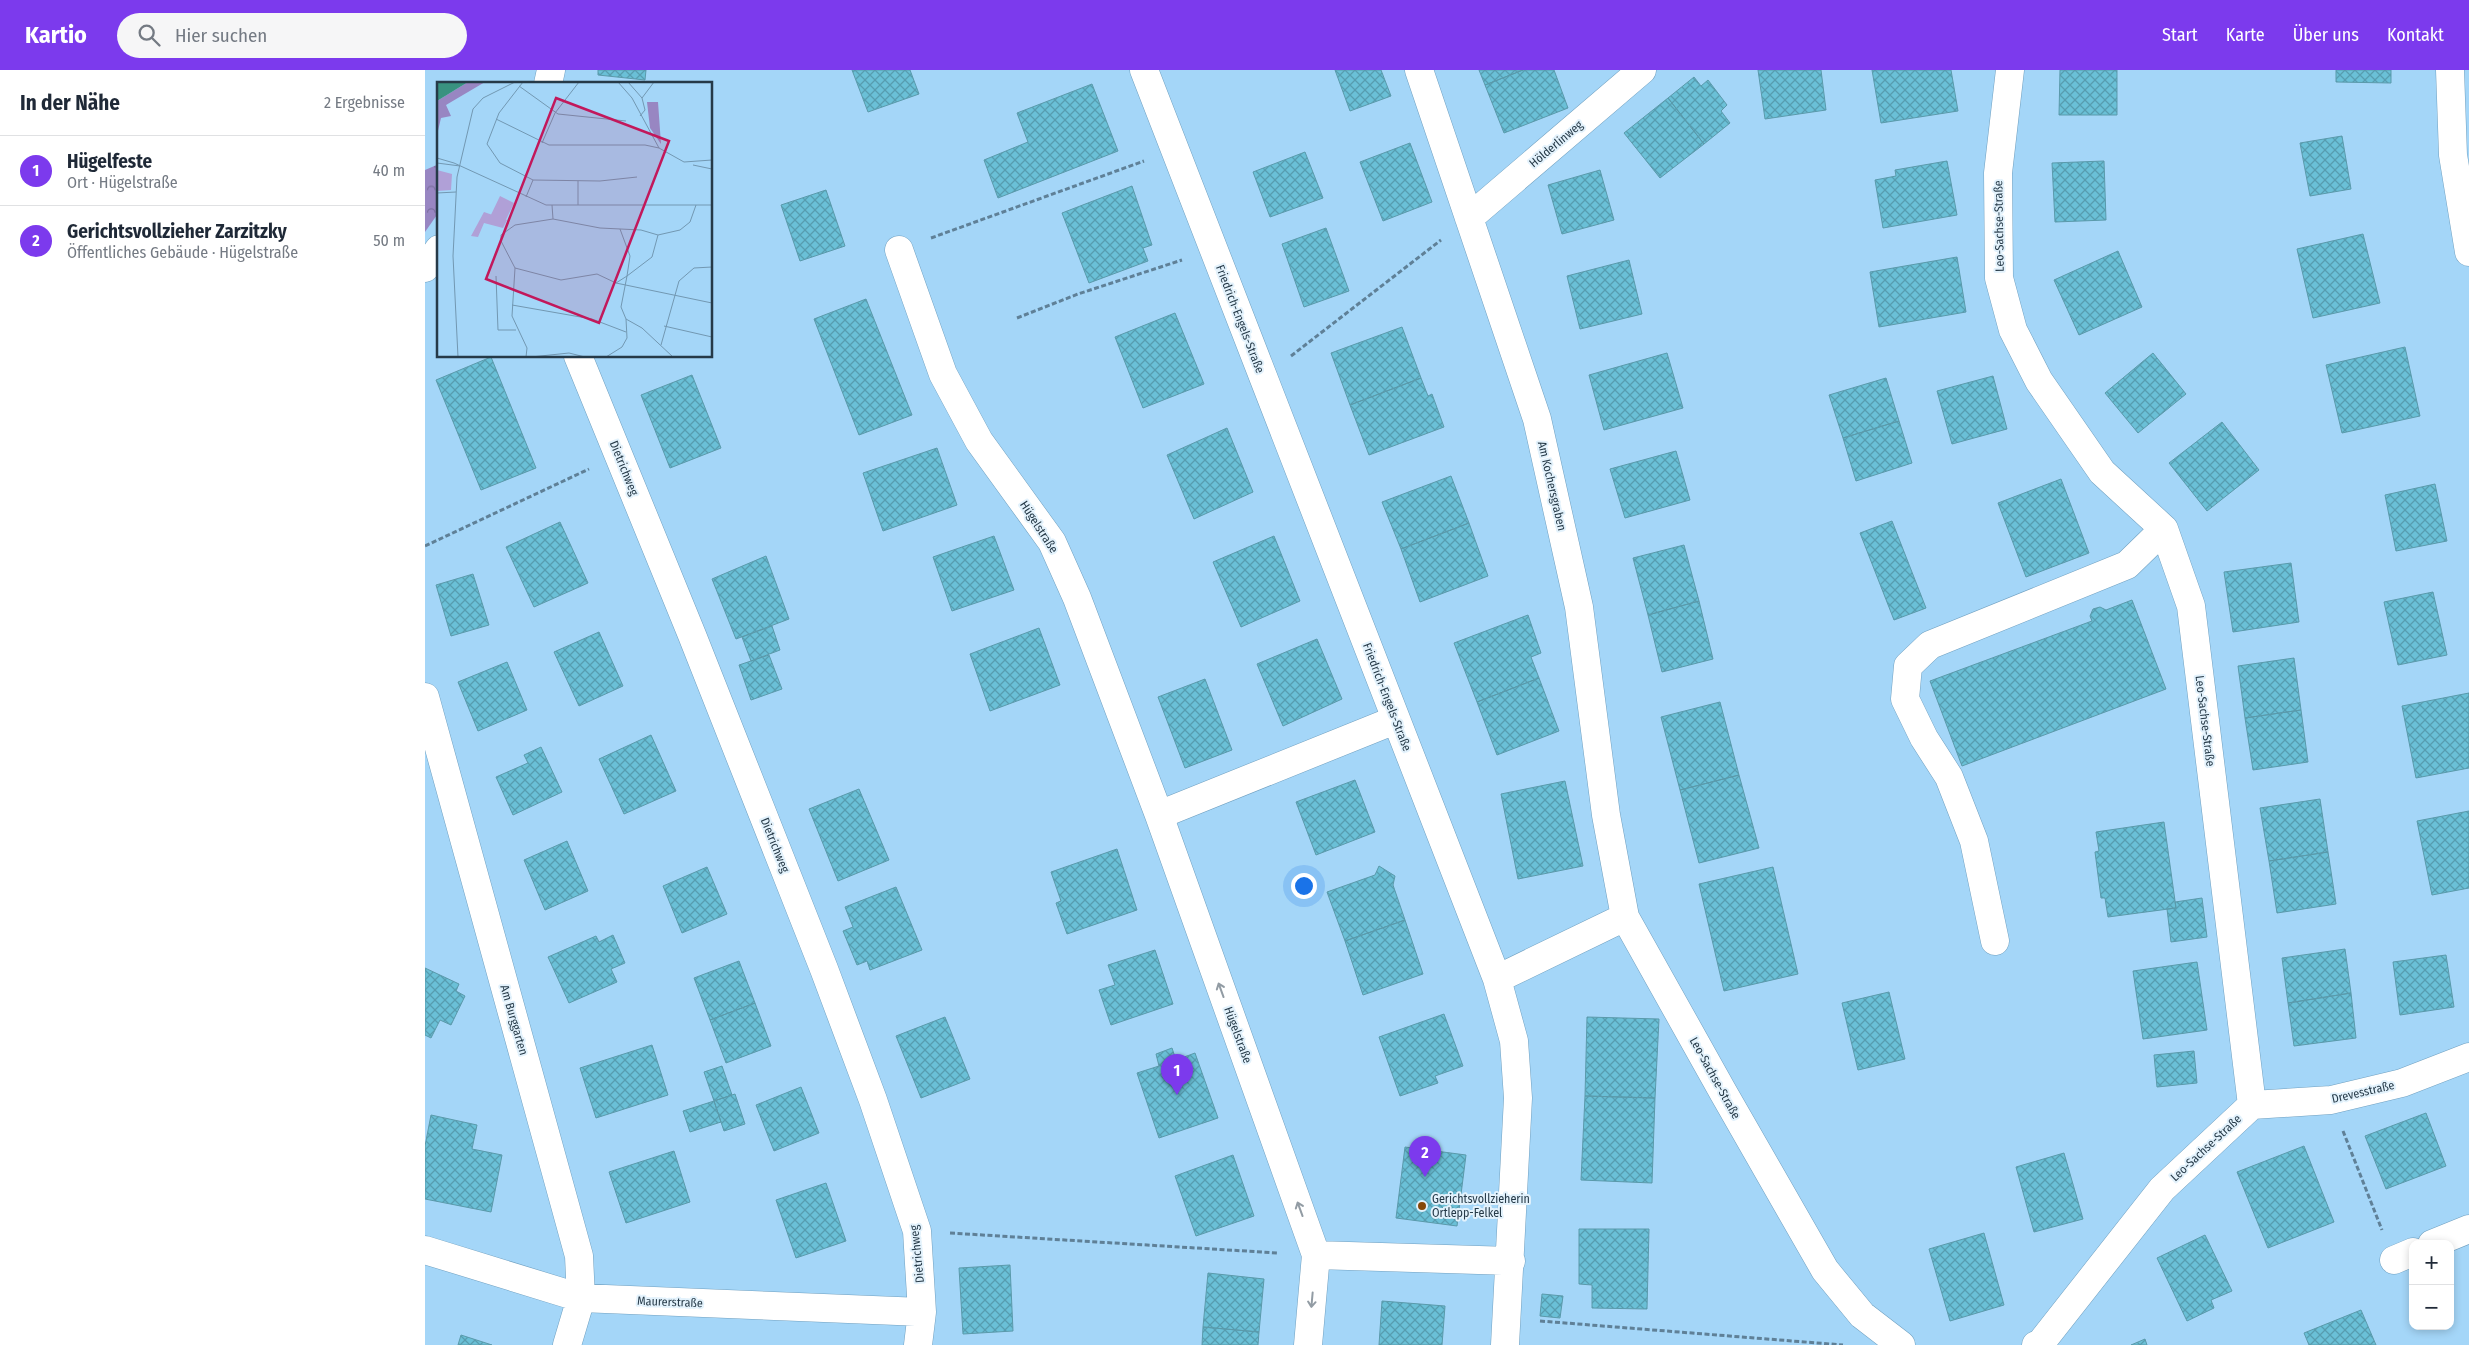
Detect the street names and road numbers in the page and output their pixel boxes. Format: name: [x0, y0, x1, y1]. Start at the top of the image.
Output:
street label: Hölderlinweg: [1527, 117, 1586, 170]
street label: Leo-Sachse-Straße: [1991, 180, 2007, 272]
street label: Friedrich-Engels-Straße: [1213, 263, 1267, 375]
street label: Dietrichweg: [607, 439, 641, 498]
street label: Am Kochersgraben: [1535, 440, 1569, 532]
street label: Hügelstraße: [1017, 498, 1061, 556]
street label: Friedrich-Engels-Straße: [1360, 641, 1414, 753]
street label: Leo-Sachse-Straße: [2192, 675, 2218, 767]
street label: Dietrichweg: [758, 816, 792, 875]
street label: Am Burggarten: [497, 983, 531, 1057]
street label: Hügelstraße: [1221, 1005, 1255, 1065]
street label: Leo-Sachse-Straße: [1687, 1035, 1743, 1121]
street label: Drevesstraße: [2330, 1078, 2396, 1106]
street label: Leo-Sachse-Straße: [2168, 1112, 2244, 1184]
street label: Dietrichweg: [907, 1224, 927, 1284]
street label: Maurerstraße: [637, 1294, 703, 1310]

